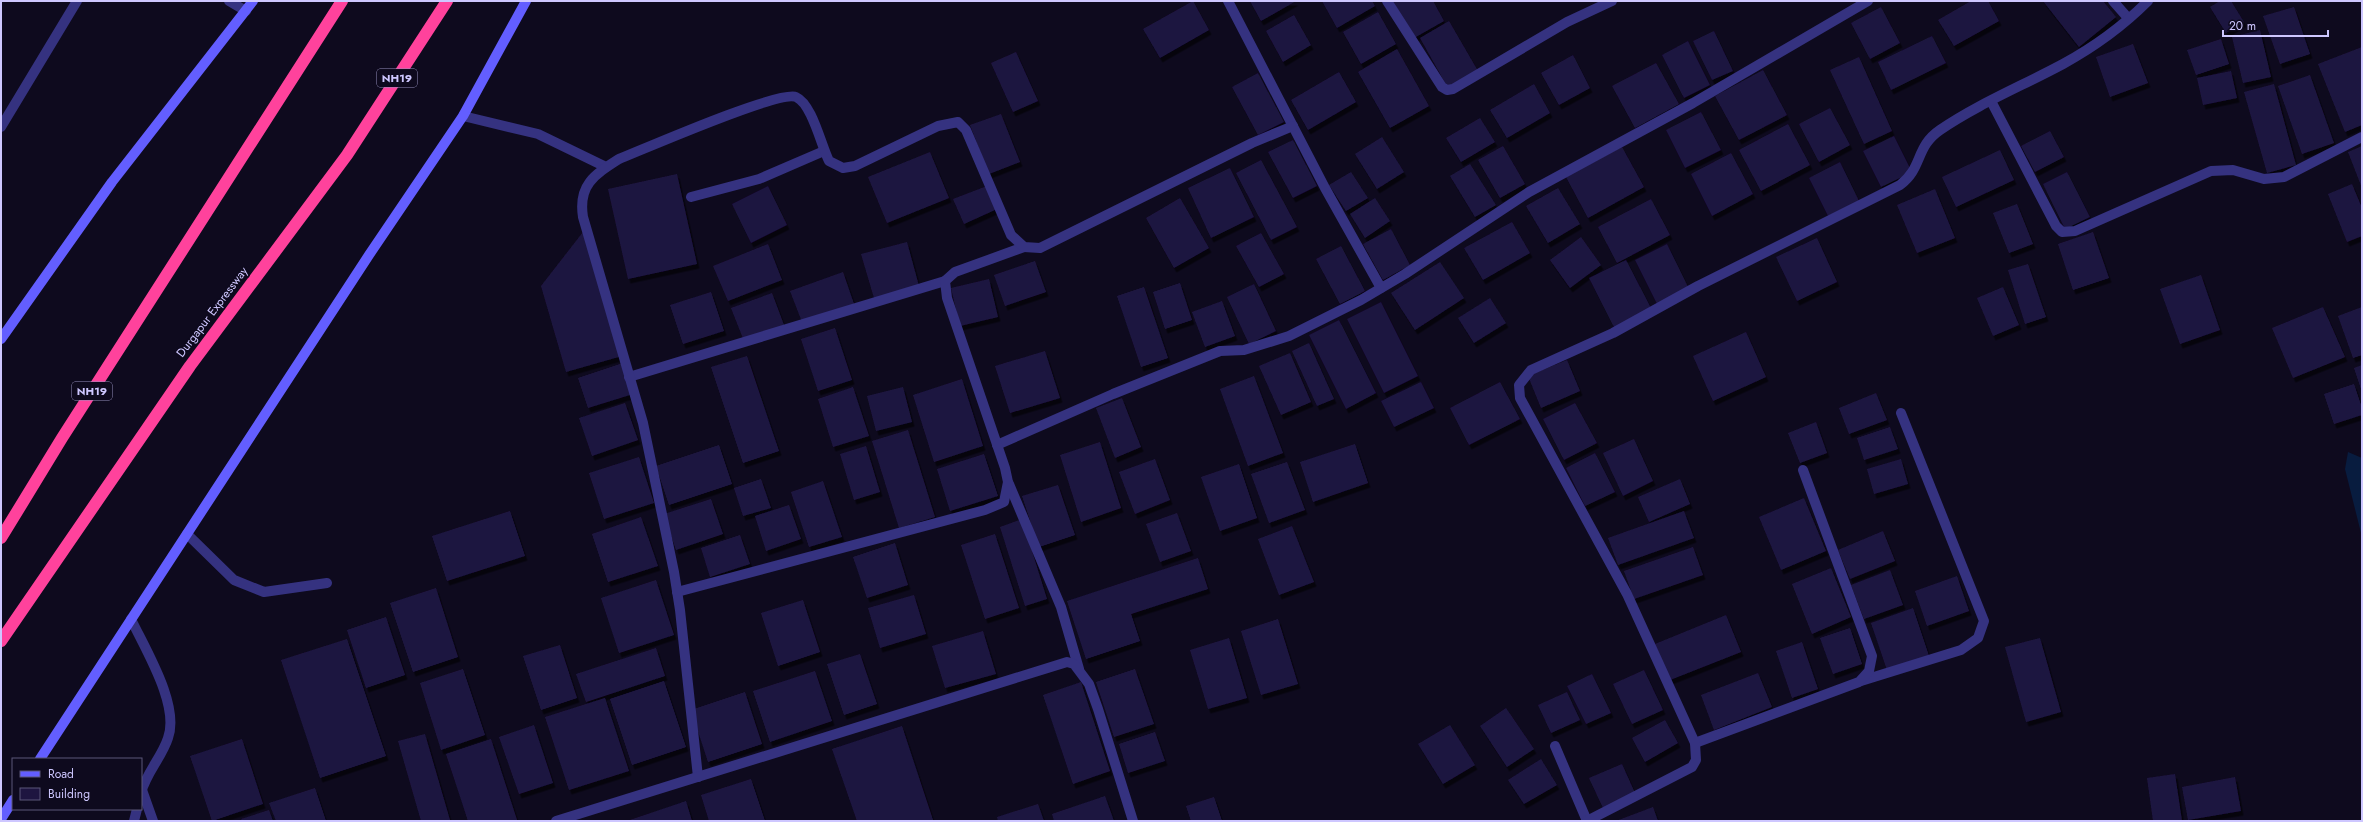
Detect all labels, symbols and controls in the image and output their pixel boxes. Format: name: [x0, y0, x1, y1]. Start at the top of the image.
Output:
scale bar: [2223, 12, 2328, 38]
text: 20 m: [2229, 17, 2256, 35]
road number: NH19: [377, 69, 417, 87]
street label: Durgapur Expressway: [172, 262, 252, 361]
road number: NH19: [72, 382, 112, 400]
legend: [12, 758, 142, 810]
text: Road: [48, 765, 74, 783]
text: Building: [48, 785, 90, 803]

